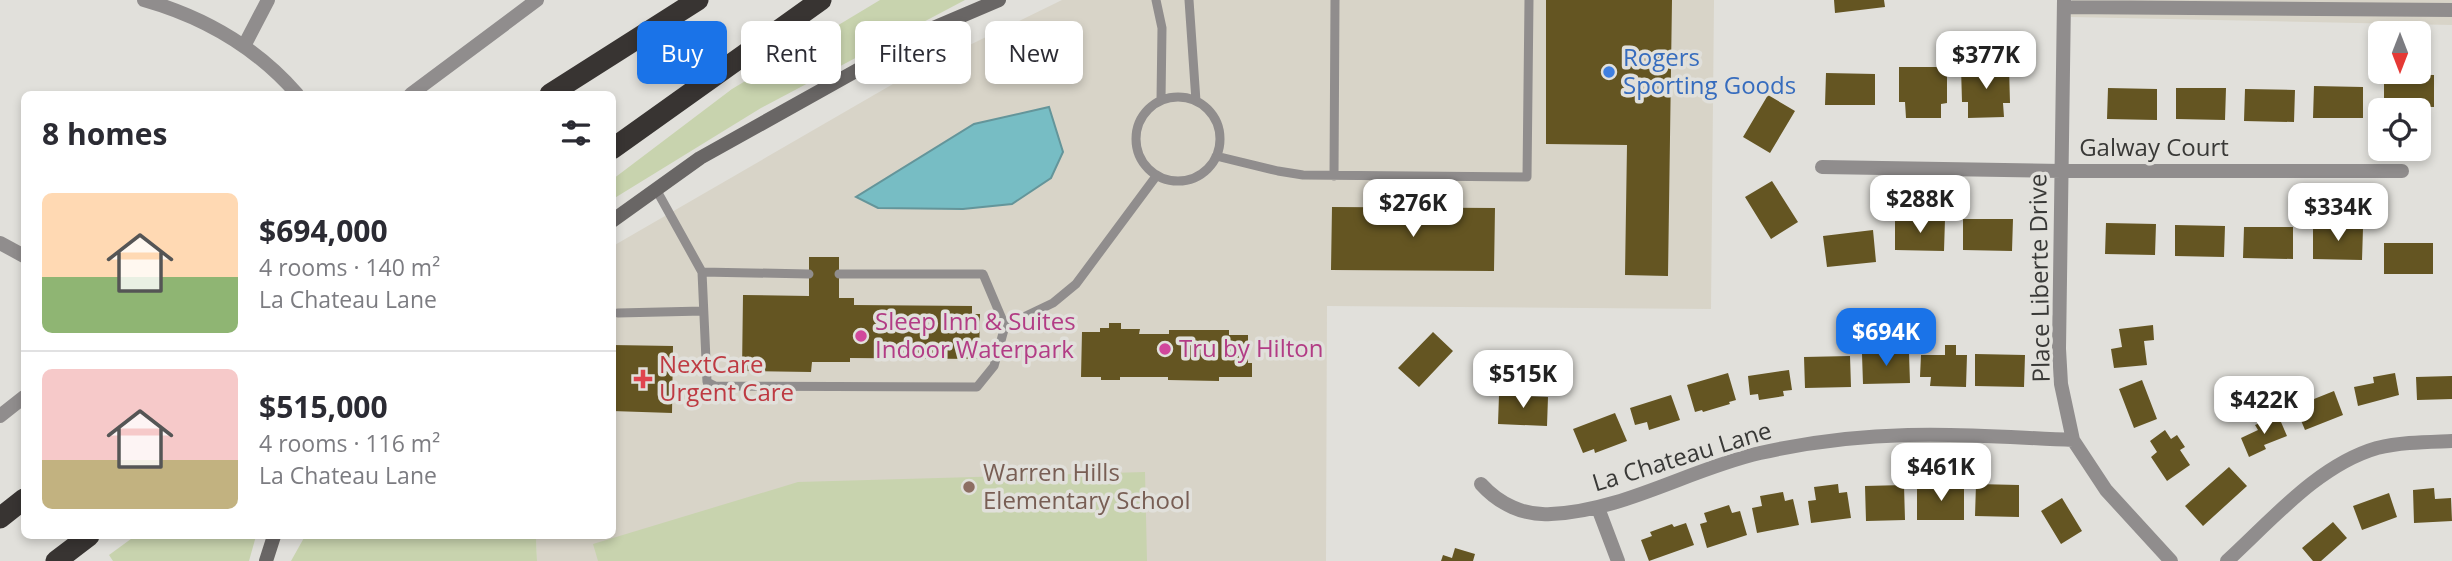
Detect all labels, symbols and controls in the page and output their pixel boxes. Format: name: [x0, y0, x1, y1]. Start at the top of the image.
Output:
chip: Buy: [637, 21, 727, 84]
chip: Rent: [741, 21, 841, 84]
chip: Filters: [855, 21, 971, 84]
chip: New: [985, 21, 1083, 84]
north arrow: [2368, 21, 2431, 84]
map controls: [2368, 21, 2431, 161]
pin: $377K: [1937, 32, 2035, 91]
text: $377K: [1952, 38, 2020, 70]
place label: Rogers Sporting Goods: [1623, 40, 1796, 101]
marker: Rogers Sporting Goods: [1601, 64, 1617, 80]
button: locate: [2368, 98, 2431, 161]
text: 8 homes: [42, 113, 167, 154]
icon: filters: [557, 114, 595, 152]
street label: Galway Court: [2079, 130, 2229, 163]
street label: Place Liberte Drive: [2020, 173, 2057, 383]
pin: $288K: [1871, 176, 1969, 235]
pin: $276K: [1364, 180, 1462, 239]
text: $288K: [1886, 182, 1954, 214]
pin: $334K: [2289, 184, 2387, 243]
text: $276K: [1379, 186, 1447, 218]
text: $334K: [2304, 190, 2372, 222]
text: $694,000: [259, 210, 388, 251]
icon: home: [98, 221, 182, 305]
text: 4 rooms · 140 m²: [259, 251, 440, 283]
text: La Chateau Lane: [259, 283, 437, 315]
place label: Sleep Inn & Suites Indoor Waterpark: [875, 304, 1076, 365]
pin: $694K: [1837, 308, 1935, 368]
text: $694K: [1852, 315, 1920, 347]
marker: Sleep Inn & Suites Indoor Waterpark: [853, 328, 869, 344]
place label: Tru by Hilton: [1179, 331, 1323, 364]
marker: Tru by Hilton: [1157, 341, 1173, 357]
place label: NextCare Urgent Care: [659, 347, 794, 408]
pin: $515K: [1474, 350, 1572, 410]
text: $515K: [1489, 357, 1557, 389]
marker: NextCare Urgent Care: [633, 369, 653, 389]
pin: $422K: [2215, 376, 2313, 436]
text: $422K: [2230, 383, 2298, 415]
text: $515,000: [259, 386, 388, 427]
icon: home: [98, 397, 182, 481]
street label: La Chateau Lane: [1588, 413, 1775, 498]
text: 4 rooms · 116 m²: [259, 427, 440, 459]
pin: $461K: [1892, 444, 1990, 503]
text: $461K: [1907, 450, 1975, 482]
place label: Warren Hills Elementary School: [983, 455, 1191, 516]
text: La Chateau Lane: [259, 459, 437, 491]
marker: Warren Hills Elementary School: [961, 479, 977, 495]

